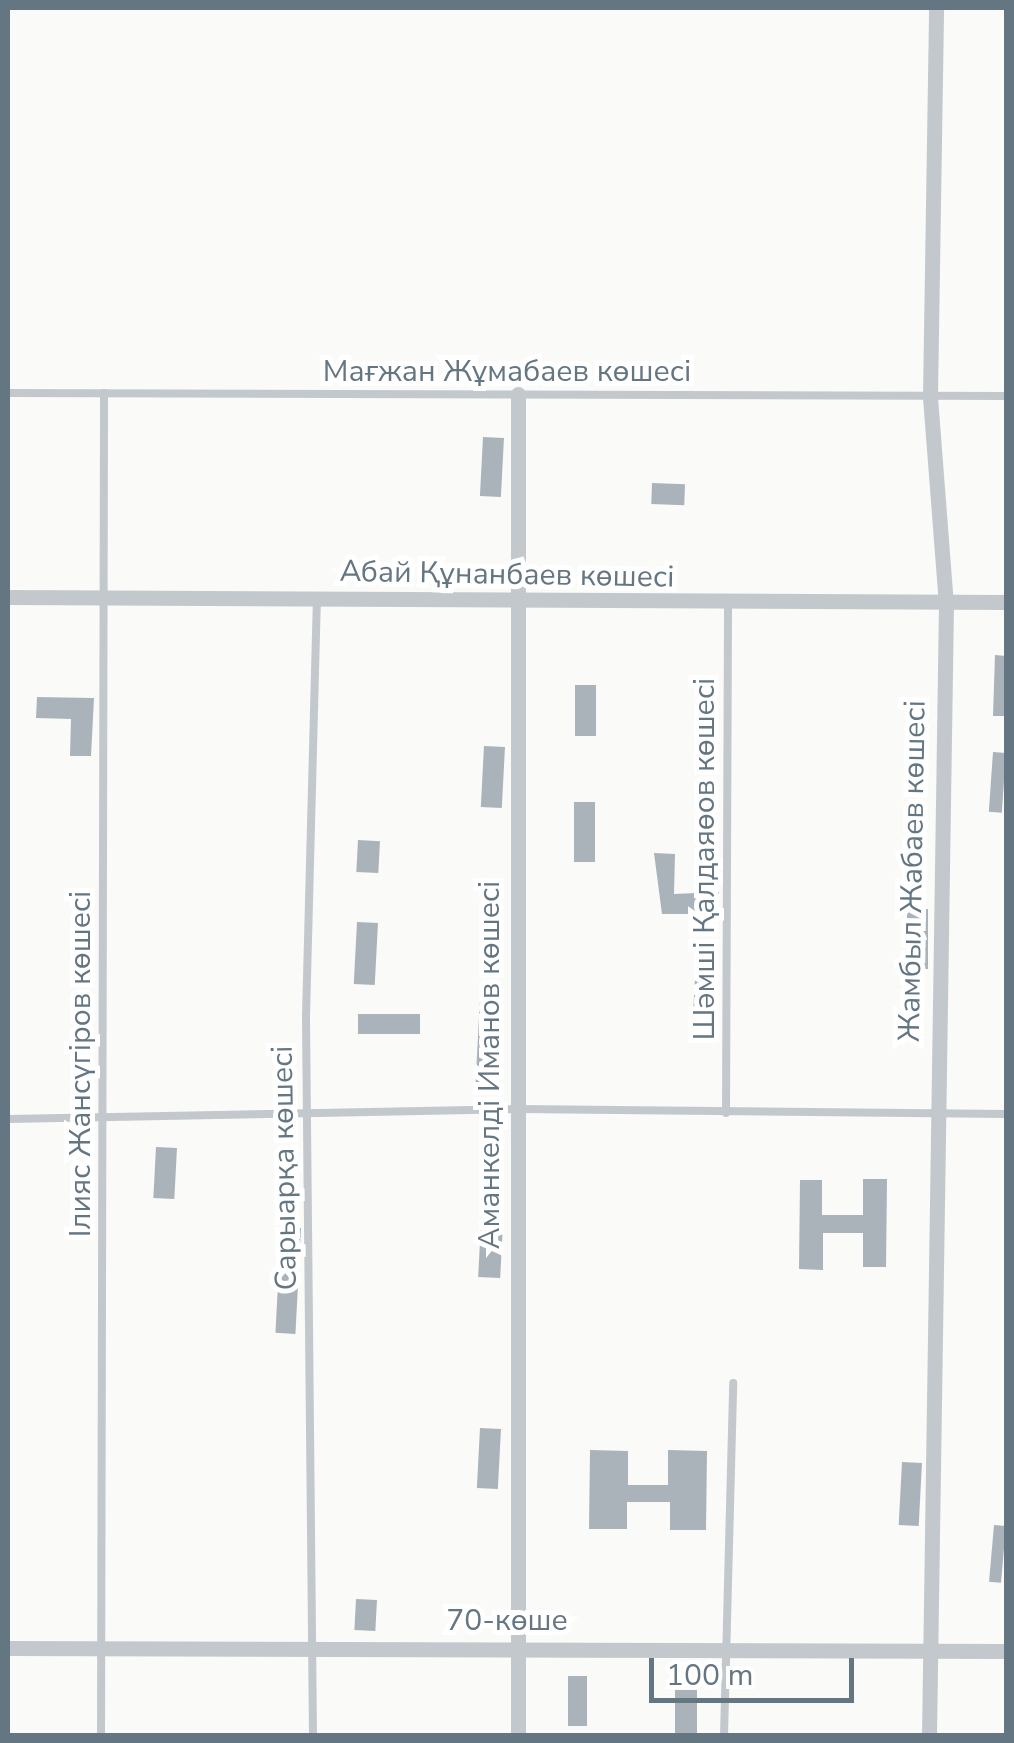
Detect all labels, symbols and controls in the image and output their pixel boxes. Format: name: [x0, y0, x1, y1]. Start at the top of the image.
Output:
street label: Мағжан Жұмабаев көшесі: [323, 354, 691, 390]
street label: Абай Құнанбаев көшесі: [339, 554, 675, 596]
street label: Шәмші Қалдаяөов көшесі: [687, 678, 723, 1040]
street label: Жамбыл Жабаев көшесі: [892, 700, 934, 1042]
street label: Аманкелді Иманов көшесі: [472, 881, 508, 1249]
street label: Ілияс Жансүгіров көшесі: [63, 891, 99, 1237]
street label: Сарыарқа көшесі: [265, 1045, 305, 1291]
street label: 70-көше: [446, 1603, 568, 1639]
scale bar: [654, 1638, 859, 1700]
text: 100 m: [666, 1655, 753, 1696]

